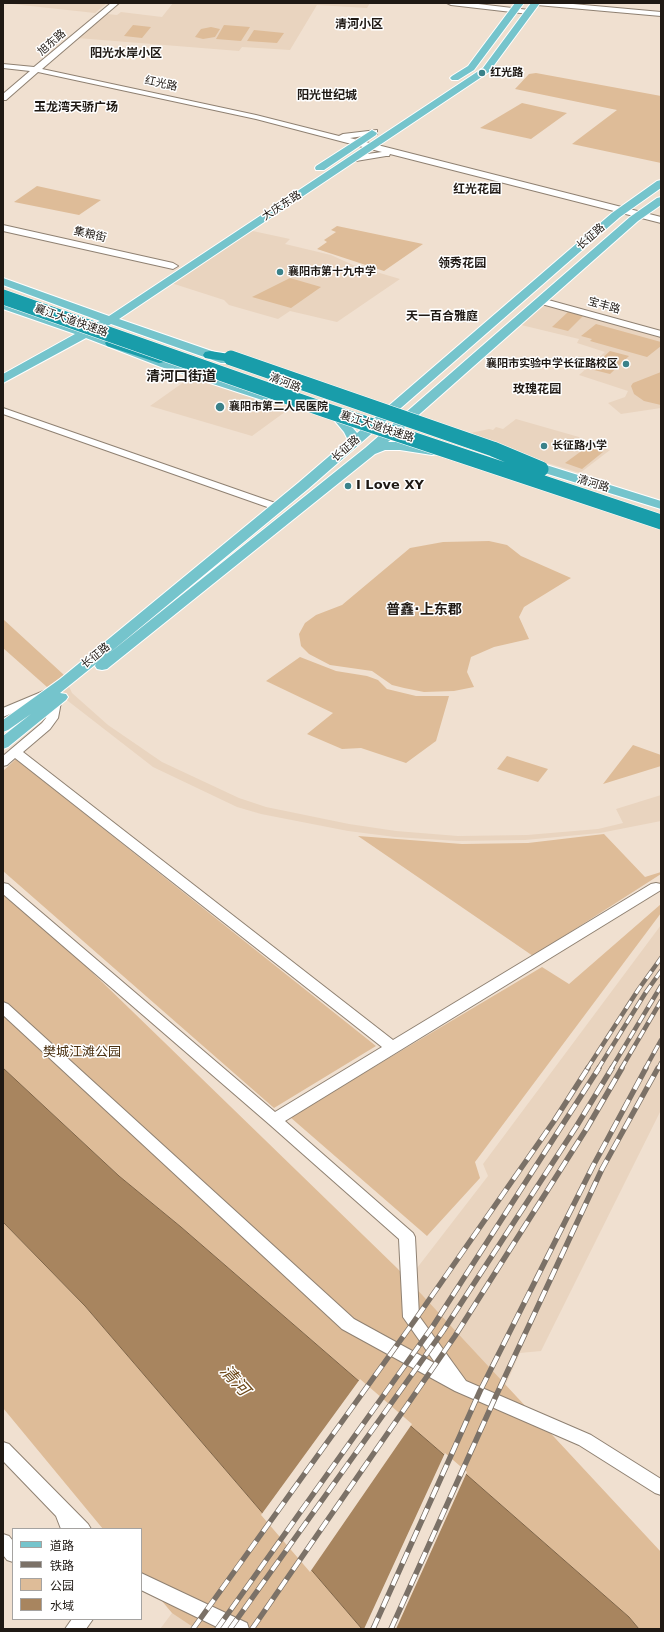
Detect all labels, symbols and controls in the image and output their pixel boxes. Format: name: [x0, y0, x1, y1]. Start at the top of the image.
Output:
district label: 清河小区: [335, 18, 383, 32]
street label: 旭东路: [35, 27, 69, 59]
district label: 阳光水岸小区: [90, 47, 162, 61]
place label: 红光路: [490, 66, 523, 80]
marker: 红光路: [477, 68, 487, 78]
street label: 红光路: [143, 74, 179, 94]
district label: 阳光世纪城: [297, 89, 357, 103]
district label: 玉龙湾天骄广场: [34, 101, 118, 115]
district label: 红光花园: [453, 183, 501, 197]
street label: 大庆东路: [260, 188, 304, 224]
street label: 长征路: [574, 221, 608, 253]
street label: 集粮街: [72, 225, 108, 245]
district label: 领秀花园: [438, 257, 486, 271]
place label: 襄阳市第十九中学: [288, 265, 376, 279]
marker: 襄阳市第十九中学: [275, 267, 285, 277]
street label: 宝丰路: [586, 295, 622, 317]
street label: 襄江大道快速路: [32, 302, 110, 340]
district label: 天一百合雅庭: [406, 310, 478, 324]
place label: 襄阳市实验中学长征路校区: [486, 357, 618, 371]
marker: 襄阳市实验中学长征路校区: [621, 359, 631, 369]
district label: 清河口街道: [146, 369, 216, 385]
street label: 清河路: [267, 371, 303, 395]
district label: 玫瑰花园: [513, 383, 561, 397]
place label: 襄阳市第二人民医院: [229, 400, 328, 414]
marker: 襄阳市第二人民医院: [214, 401, 226, 413]
street label: 襄江大道快速路: [338, 409, 416, 445]
street label: 长征路: [329, 433, 363, 465]
place label: 长征路小学: [552, 439, 607, 453]
marker: 长征路小学: [539, 441, 549, 451]
street label: 清河路: [575, 473, 611, 495]
place label: I Love XY: [356, 478, 424, 494]
marker: I Love XY: [343, 481, 353, 491]
district label: 普鑫·上东郡: [386, 602, 462, 618]
street label: 长征路: [79, 640, 113, 672]
park label: 樊城江滩公园: [43, 1045, 121, 1061]
water label: 清河: [215, 1362, 253, 1400]
legend: [12, 1528, 142, 1620]
text: 道路: [50, 1539, 74, 1553]
text: 铁路: [50, 1559, 74, 1573]
text: 公园: [50, 1579, 74, 1593]
text: 水域: [50, 1599, 74, 1613]

